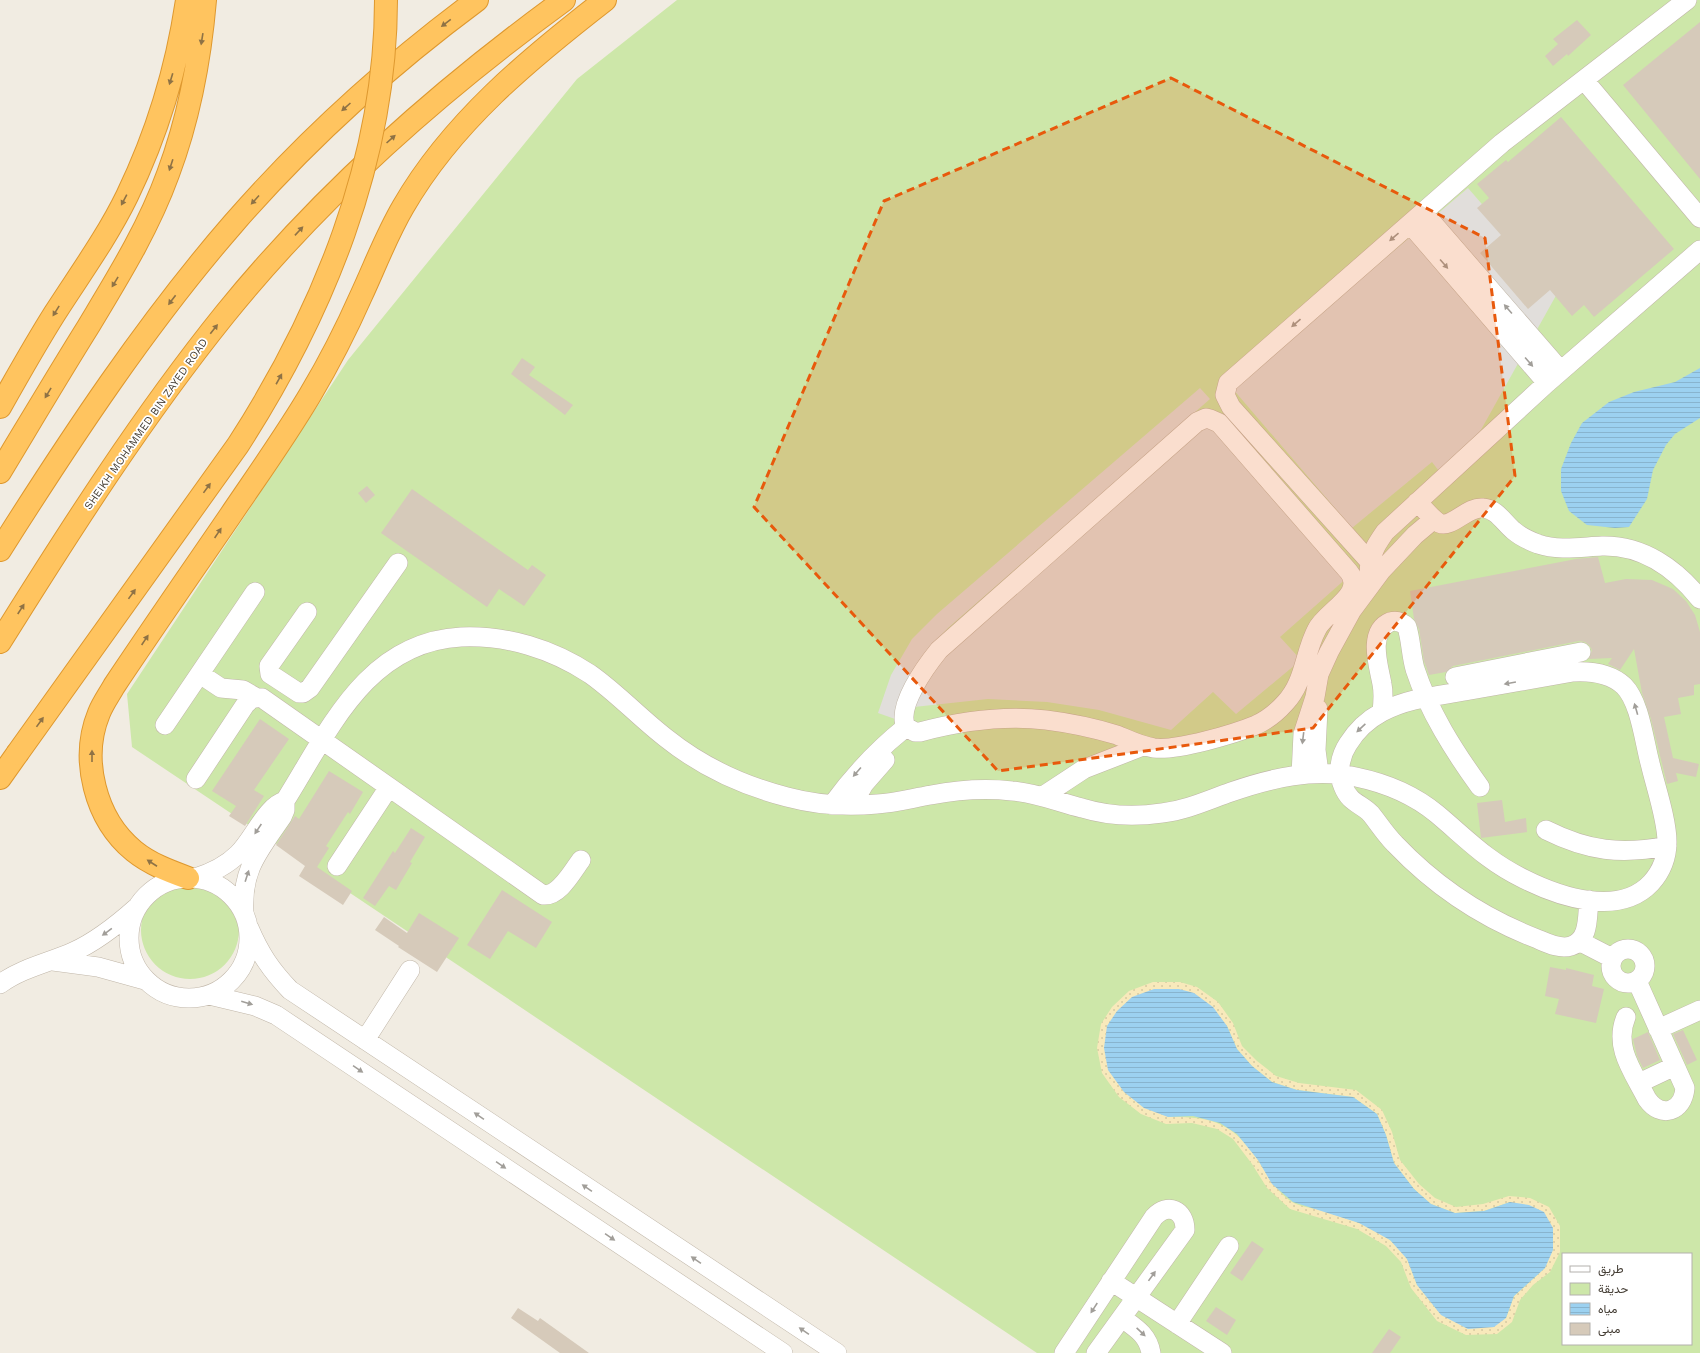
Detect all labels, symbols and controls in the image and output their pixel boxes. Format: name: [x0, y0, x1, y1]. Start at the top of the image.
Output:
one-way arrow: [440, 19, 451, 27]
one-way arrow: [199, 33, 205, 45]
one-way arrow: [168, 74, 174, 86]
one-way arrow: [341, 103, 352, 112]
one-way arrow: [386, 135, 396, 144]
one-way arrow: [168, 159, 174, 171]
one-way arrow: [121, 195, 128, 206]
one-way arrow: [250, 195, 260, 205]
one-way arrow: [294, 226, 303, 236]
one-way arrow: [1389, 233, 1399, 242]
one-way arrow: [1440, 259, 1449, 269]
one-way arrow: [111, 277, 119, 287]
one-way arrow: [168, 294, 176, 305]
one-way arrow: [1503, 304, 1512, 315]
one-way arrow: [53, 305, 60, 317]
one-way arrow: [1290, 318, 1301, 327]
one-way arrow: [209, 323, 218, 334]
street label: SHEIKH MOHAMMED BIN ZAYED ROAD: [82, 336, 210, 512]
one-way arrow: [1524, 358, 1533, 367]
one-way arrow: [275, 373, 282, 385]
one-way arrow: [44, 387, 51, 399]
one-way arrow: [203, 483, 211, 493]
one-way arrow: [215, 527, 222, 538]
one-way arrow: [128, 588, 136, 599]
one-way arrow: [17, 604, 25, 614]
one-way arrow: [141, 635, 149, 645]
one-way arrow: [1504, 680, 1516, 686]
one-way arrow: [1633, 702, 1639, 714]
one-way arrow: [36, 717, 44, 727]
one-way arrow: [1356, 723, 1367, 732]
one-way arrow: [1299, 732, 1306, 745]
one-way arrow: [89, 749, 95, 762]
one-way arrow: [853, 768, 862, 777]
one-way arrow: [255, 823, 262, 834]
one-way arrow: [147, 859, 158, 867]
one-way arrow: [244, 869, 250, 881]
one-way arrow: [101, 928, 112, 936]
one-way arrow: [241, 1000, 253, 1006]
one-way arrow: [353, 1066, 364, 1073]
one-way arrow: [474, 1112, 484, 1120]
one-way arrow: [496, 1161, 507, 1169]
one-way arrow: [582, 1184, 592, 1192]
one-way arrow: [604, 1233, 615, 1241]
legend: [1562, 1253, 1692, 1345]
one-way arrow: [691, 1256, 701, 1264]
text: طريق: [1598, 1262, 1624, 1277]
one-way arrow: [1148, 1271, 1156, 1282]
text: حديقة: [1598, 1282, 1628, 1296]
one-way arrow: [1090, 1302, 1097, 1314]
text: مياه: [1598, 1302, 1617, 1316]
text: مبنى: [1598, 1322, 1620, 1337]
one-way arrow: [798, 1328, 810, 1335]
one-way arrow: [1136, 1328, 1146, 1337]

